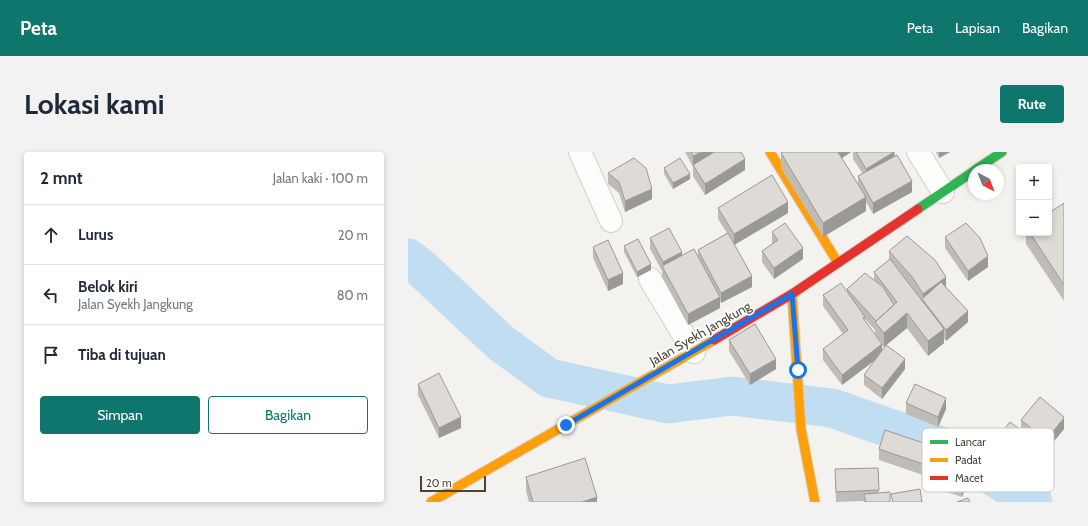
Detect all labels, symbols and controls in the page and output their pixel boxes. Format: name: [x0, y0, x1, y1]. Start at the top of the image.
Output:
text: Peta: [20, 17, 57, 40]
text: Peta: [907, 19, 933, 37]
text: Lapisan: [955, 19, 1000, 37]
text: Bagikan: [1022, 19, 1068, 37]
button: Rute: [1000, 85, 1064, 123]
text: Lokasi kami: [24, 87, 164, 121]
north arrow: [968, 164, 1004, 200]
map controls: [1016, 164, 1052, 236]
button: +: [1016, 164, 1052, 200]
text: 2 mnt: [40, 168, 83, 188]
text: Jalan kaki · 100 m: [273, 170, 368, 186]
button: −: [1016, 200, 1052, 236]
icon: ahead: [40, 224, 62, 246]
text: Lurus: [78, 226, 113, 244]
text: 20 m: [338, 227, 368, 243]
text: Belok kiri: [78, 278, 138, 296]
icon: left: [40, 284, 62, 306]
text: 80 m: [337, 287, 368, 303]
text: Jalan Syekh Jangkung: [78, 296, 193, 312]
street label: Jalan Syekh Jangkung: [645, 297, 754, 369]
icon: arrive: [40, 344, 62, 366]
text: Tiba di tujuan: [78, 346, 166, 364]
route start: [789, 361, 807, 379]
button: Simpan: [40, 396, 200, 434]
button: Bagikan: [208, 396, 368, 434]
route end: [557, 416, 575, 434]
legend: [922, 428, 1054, 492]
text: Lancar: [955, 435, 986, 449]
text: Padat: [955, 453, 982, 467]
text: Macet: [955, 471, 984, 485]
scale bar: [420, 474, 486, 493]
text: 20 m: [426, 476, 452, 490]

